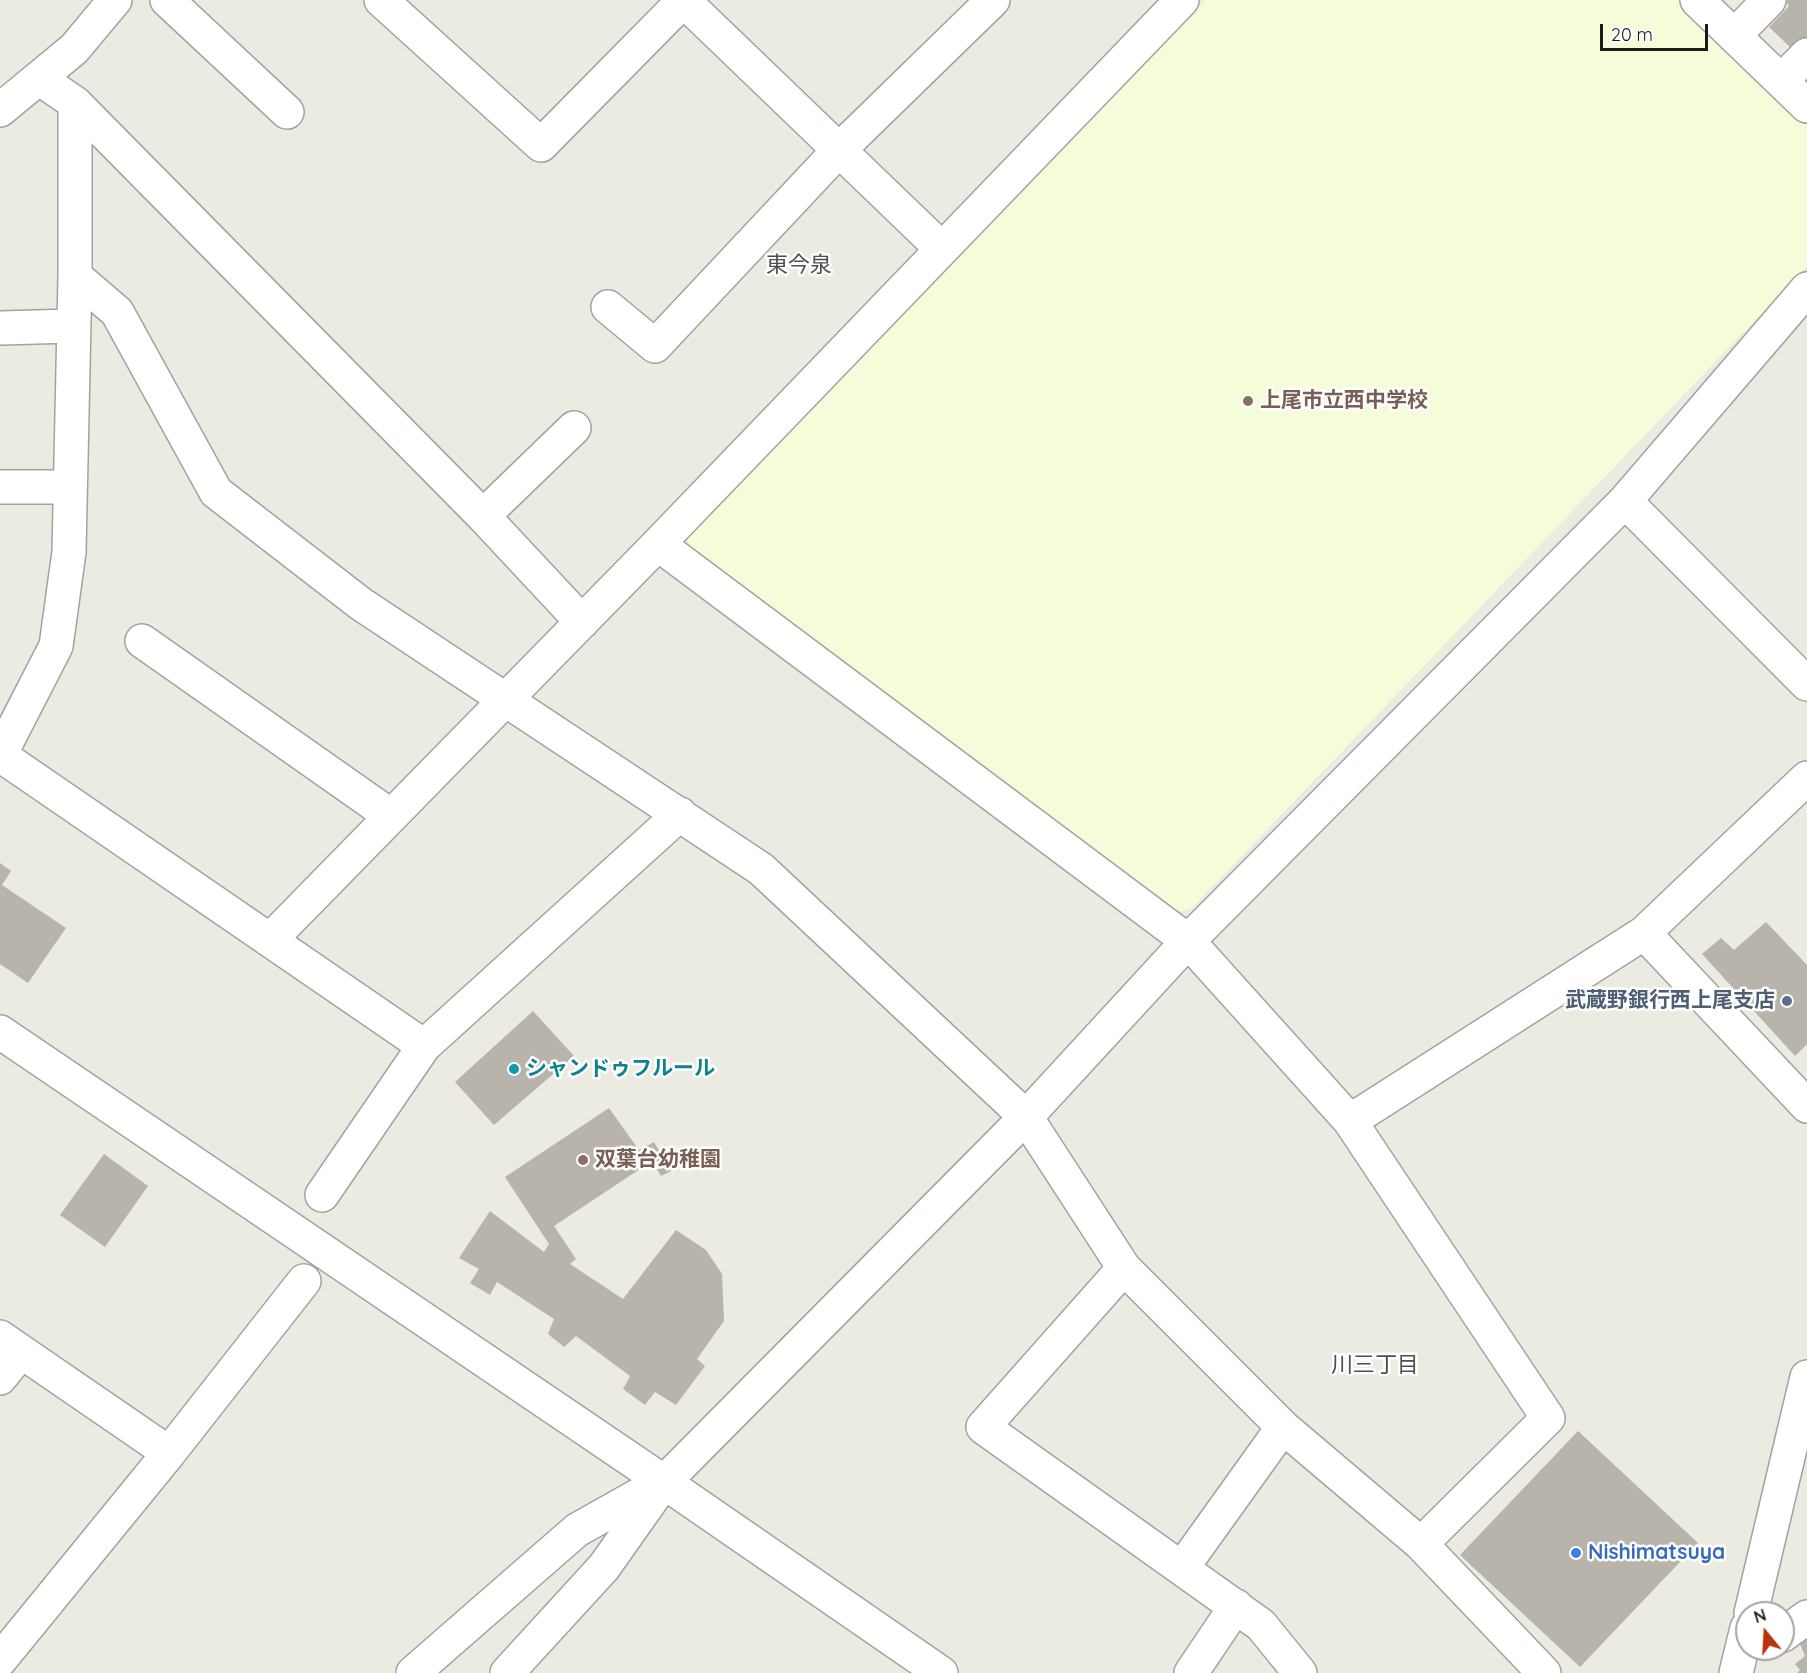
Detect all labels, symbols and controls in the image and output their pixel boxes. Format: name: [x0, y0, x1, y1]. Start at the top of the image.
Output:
scale bar: [1603, 12, 1711, 50]
text: 20 m: [1611, 23, 1653, 46]
district label: 東今泉: [766, 252, 832, 278]
place label: 上尾市立西中学校: [1260, 388, 1428, 414]
marker: 上尾市立西中学校: [1241, 394, 1255, 408]
place label: 武蔵野銀行西上尾支店: [1565, 988, 1775, 1014]
marker: 武蔵野銀行西上尾支店: [1780, 994, 1794, 1008]
place label: シャンドゥフルール: [526, 1056, 715, 1082]
marker: シャンドゥフルール: [507, 1062, 521, 1076]
place label: 双葉台幼稚園: [595, 1147, 721, 1173]
marker: 双葉台幼稚園: [576, 1153, 590, 1167]
district label: 川三丁目: [1331, 1352, 1419, 1378]
place label: Nishimatsuya: [1588, 1540, 1725, 1566]
marker: Nishimatsuya: [1569, 1546, 1583, 1560]
north arrow: [1735, 1601, 1795, 1661]
text: N: [1751, 1604, 1769, 1627]

